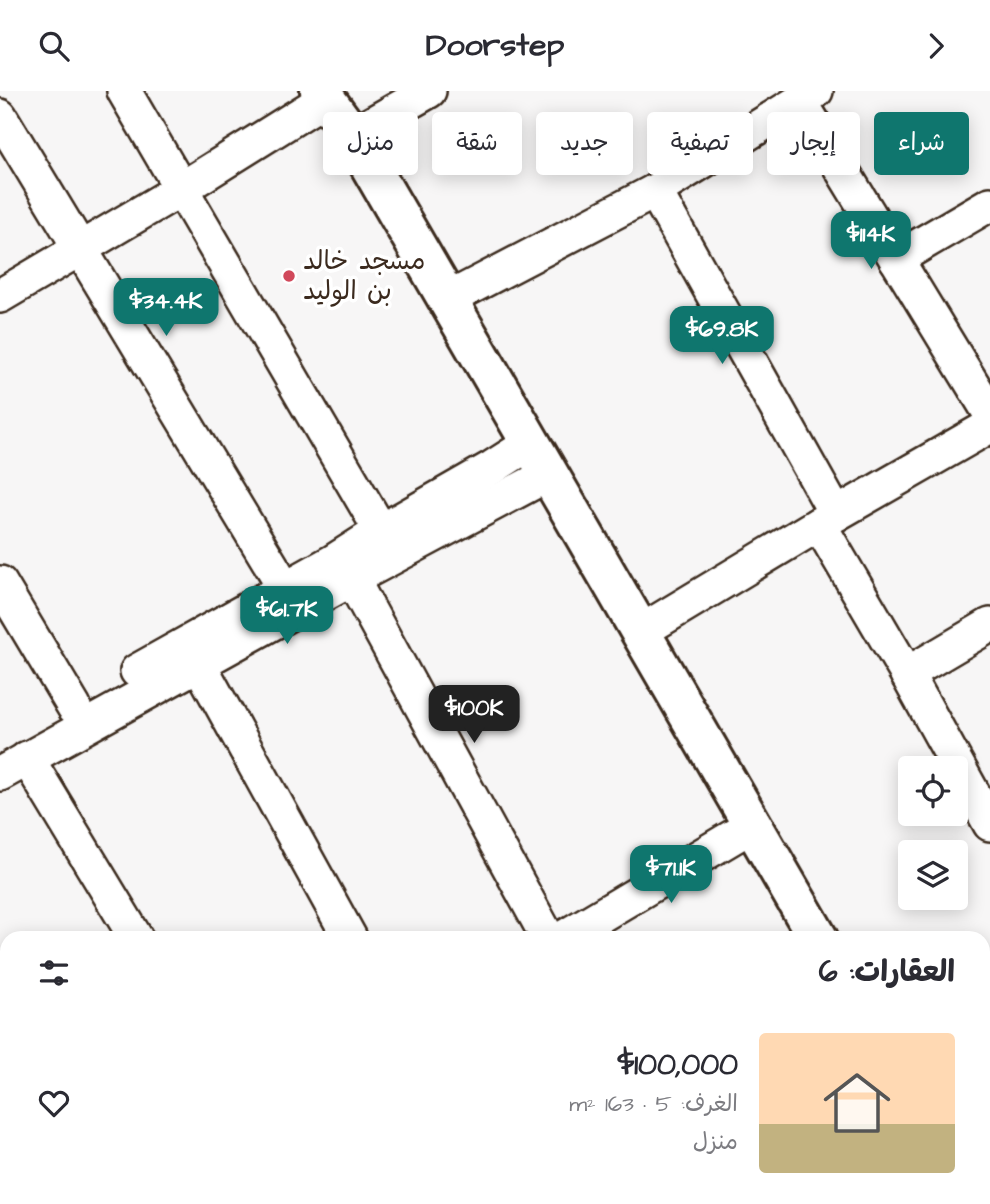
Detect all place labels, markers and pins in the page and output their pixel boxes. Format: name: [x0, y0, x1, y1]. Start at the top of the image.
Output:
pin: $114K: [822, 211, 920, 271]
place label: مسجد خالد بن الوليد: [303, 243, 425, 309]
marker: مسجد خالد بن الوليد: [281, 268, 297, 284]
pin: $34.4K: [109, 279, 223, 338]
pin: $69.8K: [665, 307, 779, 366]
pin: $61.7K: [230, 587, 344, 646]
pin: $100K: [425, 685, 523, 745]
pin: $71.1K: [614, 845, 728, 905]

